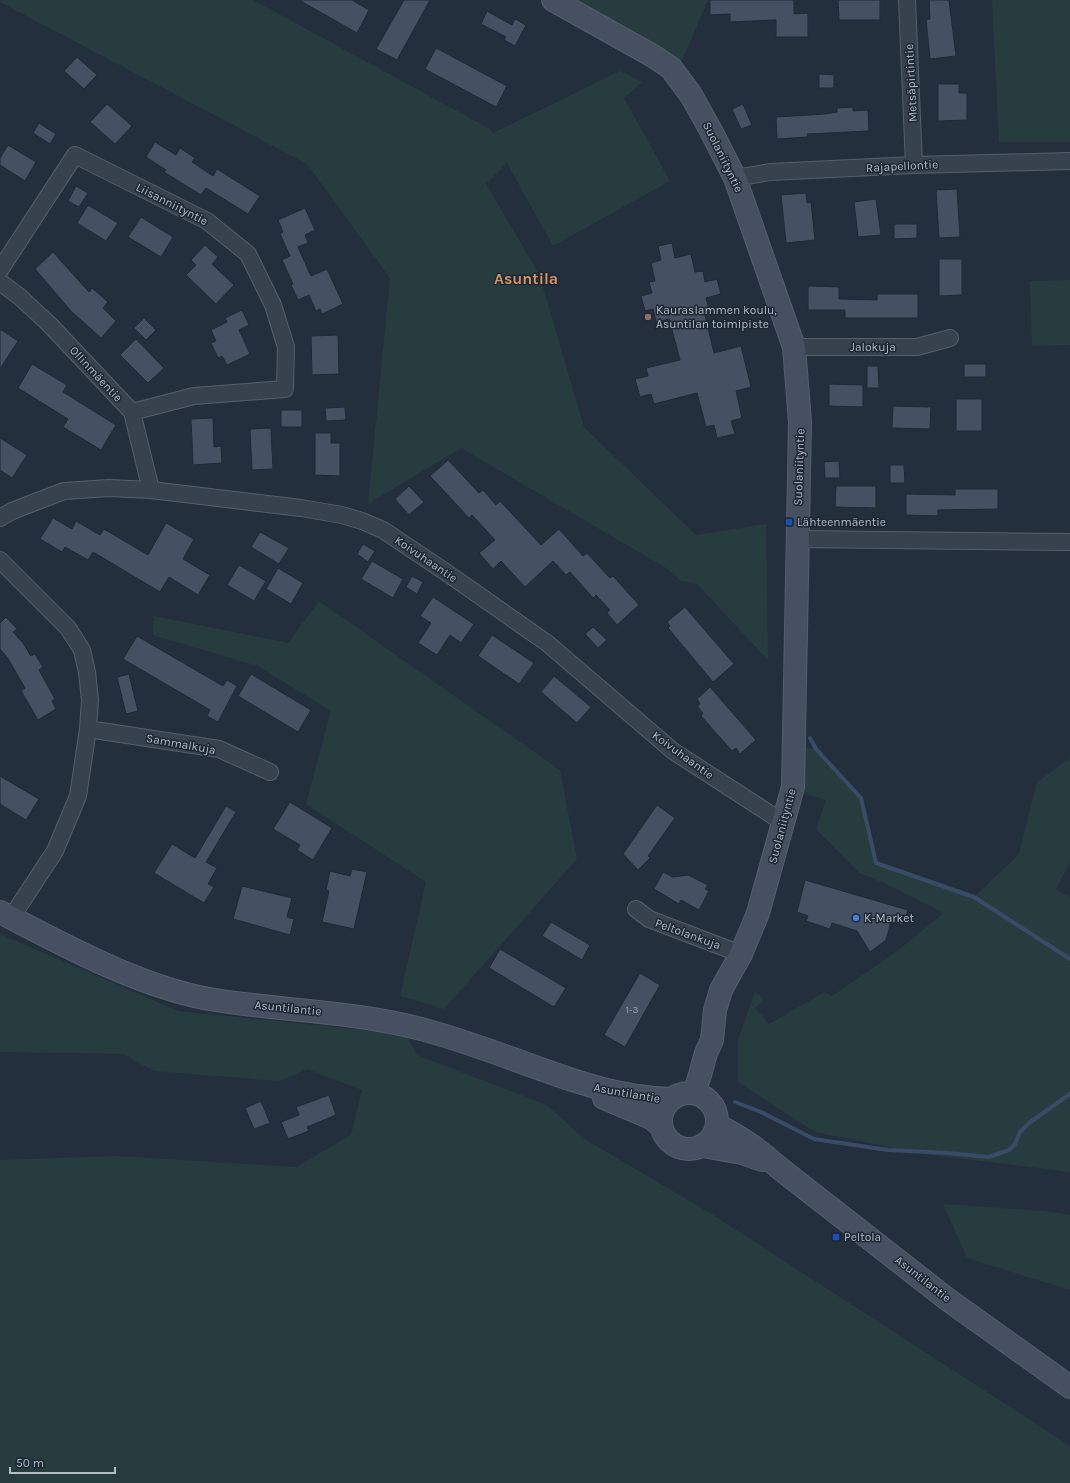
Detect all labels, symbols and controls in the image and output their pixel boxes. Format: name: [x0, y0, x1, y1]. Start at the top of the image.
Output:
street label: Metsäpirtintie: [902, 44, 920, 122]
street label: Suolaniityntie: [700, 119, 746, 195]
street label: Rajapellontie: [866, 157, 938, 175]
street label: Liisanniityntie: [134, 180, 210, 228]
district label: Asuntila: [494, 269, 558, 288]
place label: Kauraslammen koulu, Asuntilan toimipiste: [656, 303, 777, 331]
marker: Kauraslammen koulu, Asuntilan toimipiste: [643, 312, 653, 322]
street label: Jalokuja: [850, 340, 896, 354]
street label: Ollinmäentie: [67, 343, 125, 405]
street label: Suolaniityntie: [791, 428, 807, 506]
place label: Lähteenmäentie: [797, 515, 886, 529]
marker: Lähteenmäentie: [784, 517, 794, 527]
street label: Koivuhaantie: [392, 533, 460, 585]
street label: Koivuhaantie: [649, 728, 717, 782]
street label: Sammalkuja: [145, 731, 217, 757]
street label: Suolaniityntie: [765, 787, 799, 865]
place label: K-Market: [864, 911, 914, 925]
marker: K-Market: [851, 913, 861, 923]
street label: Peltolankuja: [653, 916, 723, 952]
street label: Asuntilantie: [254, 998, 322, 1018]
house number: 1-3: [626, 1004, 638, 1016]
street label: Asuntilantie: [593, 1080, 661, 1106]
place label: Peltola: [844, 1230, 881, 1244]
marker: Peltola: [831, 1232, 841, 1242]
street label: Asuntilantie: [892, 1253, 954, 1305]
scale bar: [10, 1449, 115, 1475]
text: 50 m: [16, 1456, 44, 1470]

